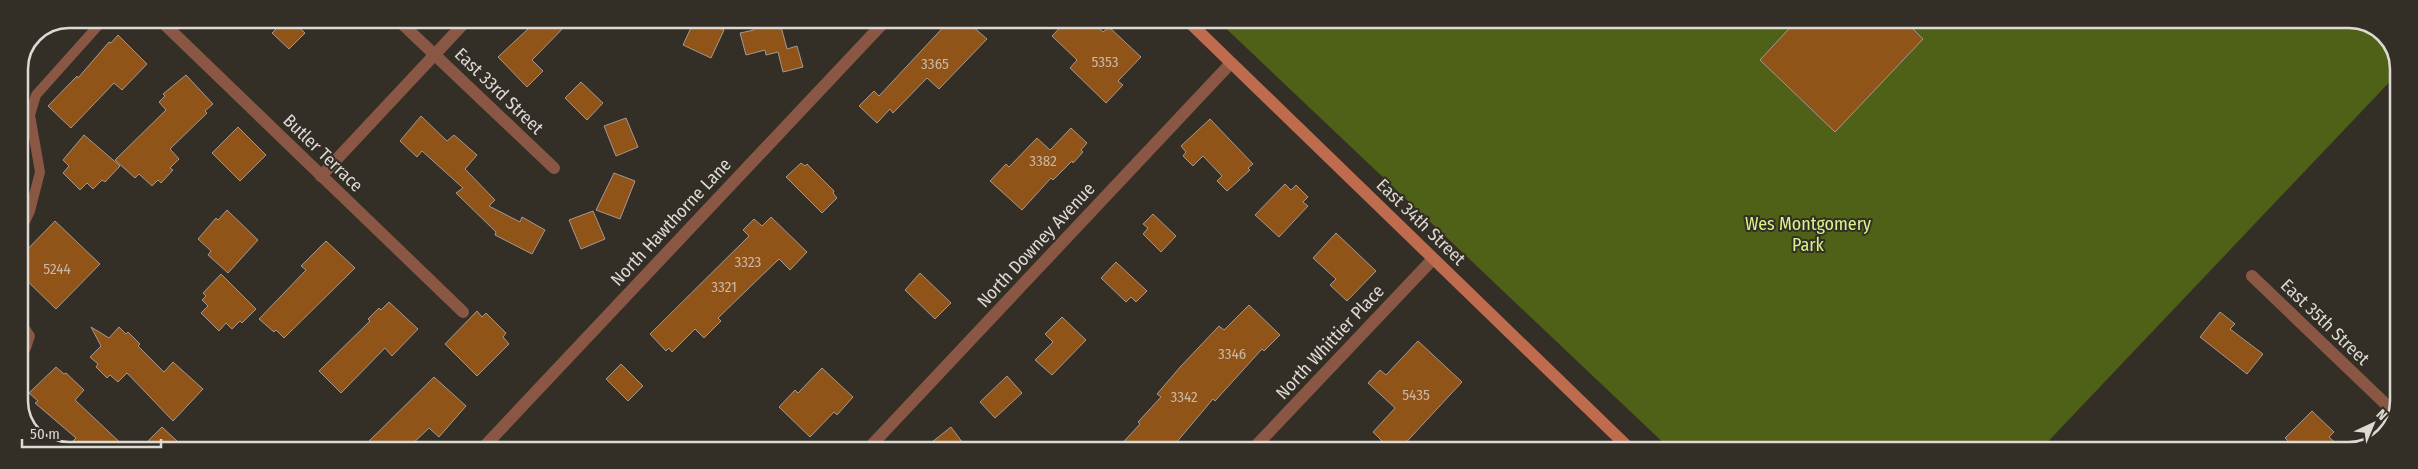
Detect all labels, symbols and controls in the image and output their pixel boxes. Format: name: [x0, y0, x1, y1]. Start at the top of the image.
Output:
street label: East 33rd Street: [450, 43, 548, 139]
house number: 5353: [1091, 53, 1119, 71]
house number: 3365: [921, 55, 949, 73]
street label: Butler Terrace: [279, 110, 368, 197]
house number: 3382: [1029, 152, 1057, 170]
street label: North Hawthorne Lane: [606, 154, 736, 290]
street label: East 34th Street: [1372, 174, 1470, 270]
street label: North Downey Avenue: [972, 178, 1100, 312]
park label: Wes Montgomery Park: [1745, 213, 1871, 256]
house number: 3323: [735, 253, 762, 271]
house number: 5244: [43, 260, 71, 278]
street label: East 35th Street: [2276, 274, 2374, 370]
house number: 3321: [711, 278, 737, 296]
street label: North Whittier Place: [1271, 280, 1389, 404]
house number: 3346: [1218, 345, 1246, 363]
house number: 5435: [1402, 386, 1430, 404]
house number: 3342: [1170, 388, 1198, 406]
north arrow: [2348, 399, 2398, 449]
text: N: [2373, 406, 2391, 424]
scale bar: [22, 416, 161, 448]
text: 50 m: [30, 425, 60, 443]

